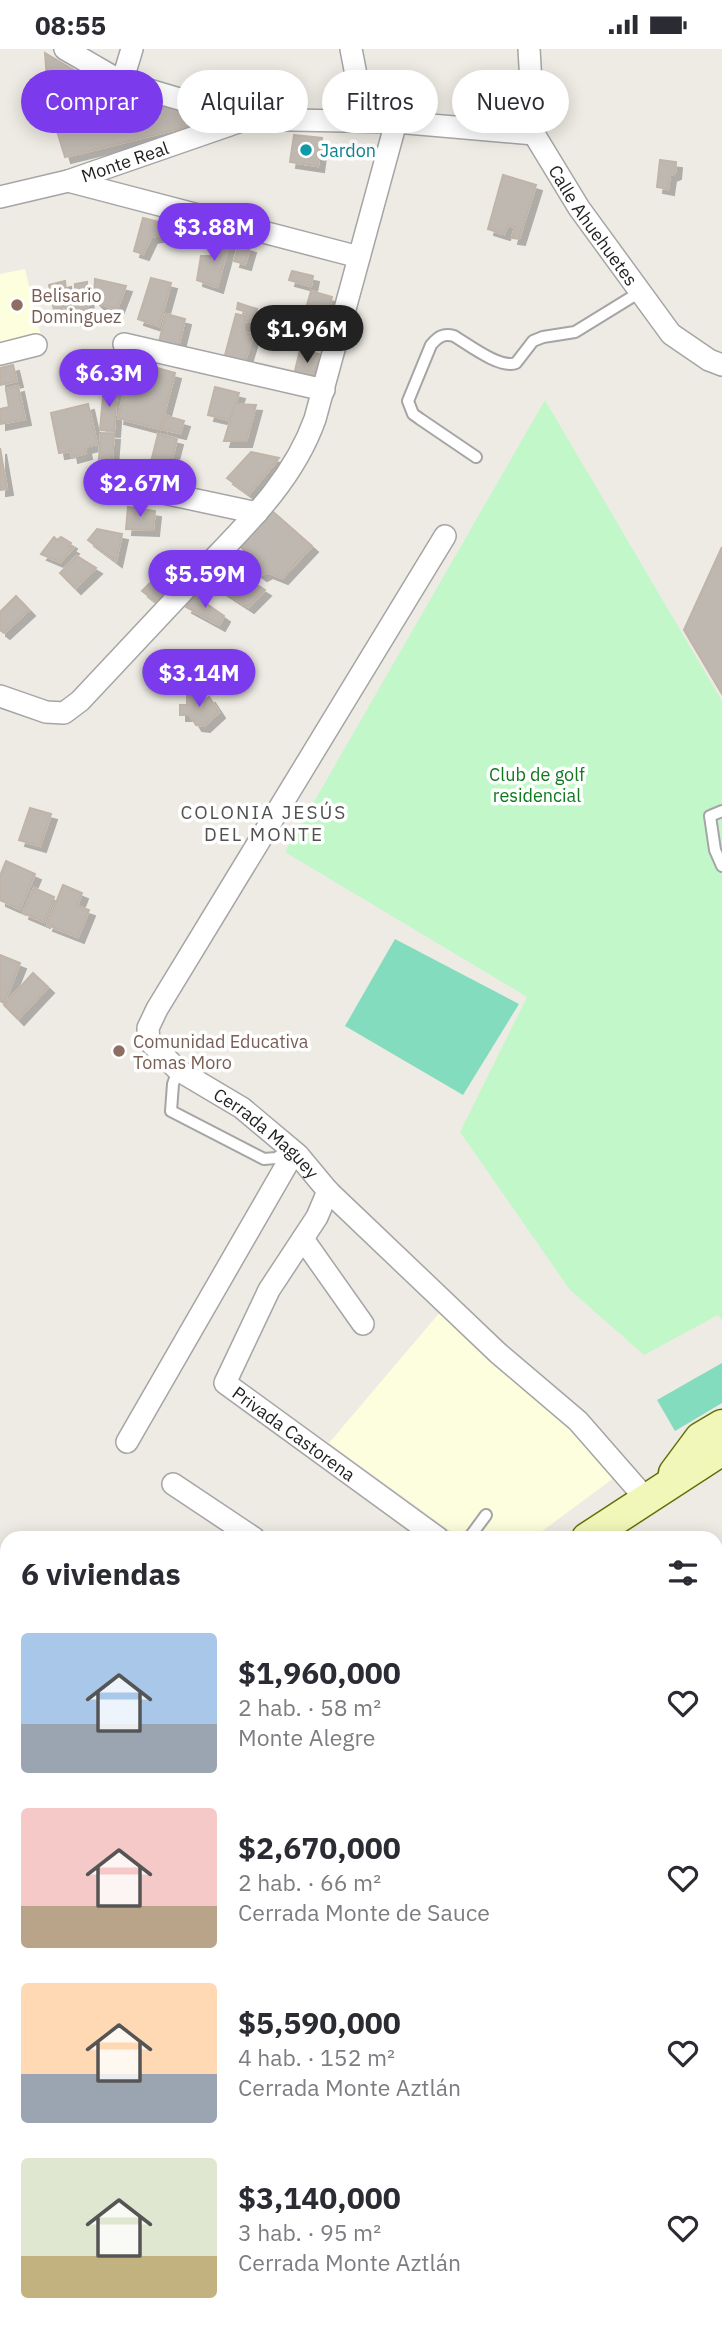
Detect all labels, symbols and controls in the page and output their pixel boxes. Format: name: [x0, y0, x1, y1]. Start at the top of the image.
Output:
text: 08:55: [35, 8, 106, 42]
chip: Comprar: [21, 70, 163, 133]
chip: Alquilar: [177, 70, 308, 133]
chip: Filtros: [322, 70, 438, 133]
chip: Nuevo: [452, 70, 569, 133]
street label: Monte Real: [78, 136, 172, 187]
place label: Jardon: [320, 139, 376, 162]
marker: Jardon: [298, 142, 314, 158]
street label: Calle Ahuehuetes: [544, 160, 643, 290]
pin: $3.88M: [157, 203, 271, 263]
text: $3.88M: [173, 211, 255, 241]
place label: Belisario Dominguez: [31, 284, 121, 328]
marker: Belisario Dominguez: [9, 297, 25, 313]
pin: $1.96M: [250, 305, 364, 365]
text: $1.96M: [266, 313, 348, 343]
pin: $6.3M: [60, 349, 158, 409]
text: $6.3M: [75, 357, 143, 387]
pin: $2.67M: [83, 459, 197, 519]
text: $2.67M: [99, 467, 181, 497]
pin: $5.59M: [148, 551, 262, 610]
text: $5.59M: [164, 558, 246, 588]
pin: $3.14M: [142, 649, 256, 709]
text: $3.14M: [158, 657, 240, 687]
park label: Club de golf residencial: [489, 763, 585, 807]
district label: COLONIA JESÚS DEL MONTE: [181, 800, 347, 846]
place label: Comunidad Educativa Tomas Moro: [133, 1030, 309, 1074]
marker: Comunidad Educativa Tomas Moro: [111, 1043, 127, 1059]
street label: Cerrada Maguey: [210, 1082, 324, 1183]
street label: Privada Castorena: [228, 1381, 360, 1486]
text: 6 viviendas: [21, 1554, 181, 1593]
icon: filters: [664, 1554, 702, 1592]
text: $1,960,000: [238, 1653, 401, 1692]
icon: home: [77, 1661, 161, 1745]
icon: heart: [664, 1684, 702, 1722]
text: 2 hab. · 58 m²: [238, 1692, 381, 1722]
text: Monte Alegre: [238, 1722, 375, 1752]
text: $2,670,000: [238, 1828, 401, 1867]
icon: home: [77, 1836, 161, 1920]
icon: heart: [664, 1859, 702, 1897]
text: 2 hab. · 66 m²: [238, 1867, 381, 1897]
text: Cerrada Monte de Sauce: [238, 1897, 490, 1927]
text: $5,590,000: [238, 2003, 401, 2042]
icon: home: [77, 2011, 161, 2095]
icon: heart: [664, 2034, 702, 2072]
text: 4 hab. · 152 m²: [238, 2042, 395, 2072]
text: Cerrada Monte Aztlán: [238, 2072, 461, 2102]
text: $3,140,000: [238, 2178, 401, 2217]
icon: home: [77, 2186, 161, 2270]
icon: heart: [664, 2209, 702, 2247]
text: 3 hab. · 95 m²: [238, 2217, 381, 2247]
text: Cerrada Monte Aztlán: [238, 2247, 461, 2277]

